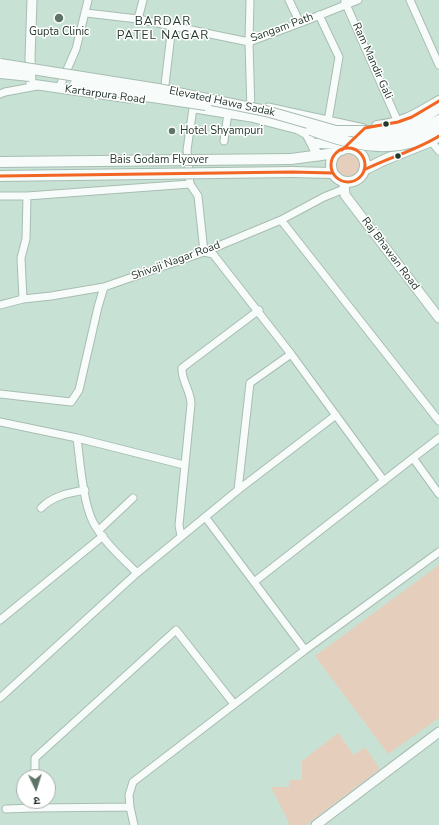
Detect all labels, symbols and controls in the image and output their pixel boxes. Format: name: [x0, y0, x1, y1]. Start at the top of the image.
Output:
street label: Sangam Path: [249, 11, 315, 45]
marker: Gupta Clinic: [53, 12, 65, 24]
district label: BARDAR PATEL NAGAR: [117, 15, 209, 43]
street label: Ram Mandir Gali: [349, 21, 395, 101]
place label: Gupta Clinic: [29, 25, 89, 39]
street label: Kartarpura Road: [64, 83, 146, 107]
street label: Elevated Hawa Sadak: [168, 84, 276, 120]
unlabelled marker: [381, 119, 391, 129]
place label: Hotel Shyampuri: [180, 124, 263, 138]
marker: Hotel Shyampuri: [167, 126, 177, 136]
unlabelled marker: [393, 151, 403, 161]
street label: Bais Godam Flyover: [110, 153, 208, 167]
street label: Raj Bhawan Road: [358, 215, 422, 293]
street label: Shivaji Nagar Road: [130, 239, 222, 283]
north arrow: [16, 769, 56, 809]
text: उ: [33, 793, 41, 808]

